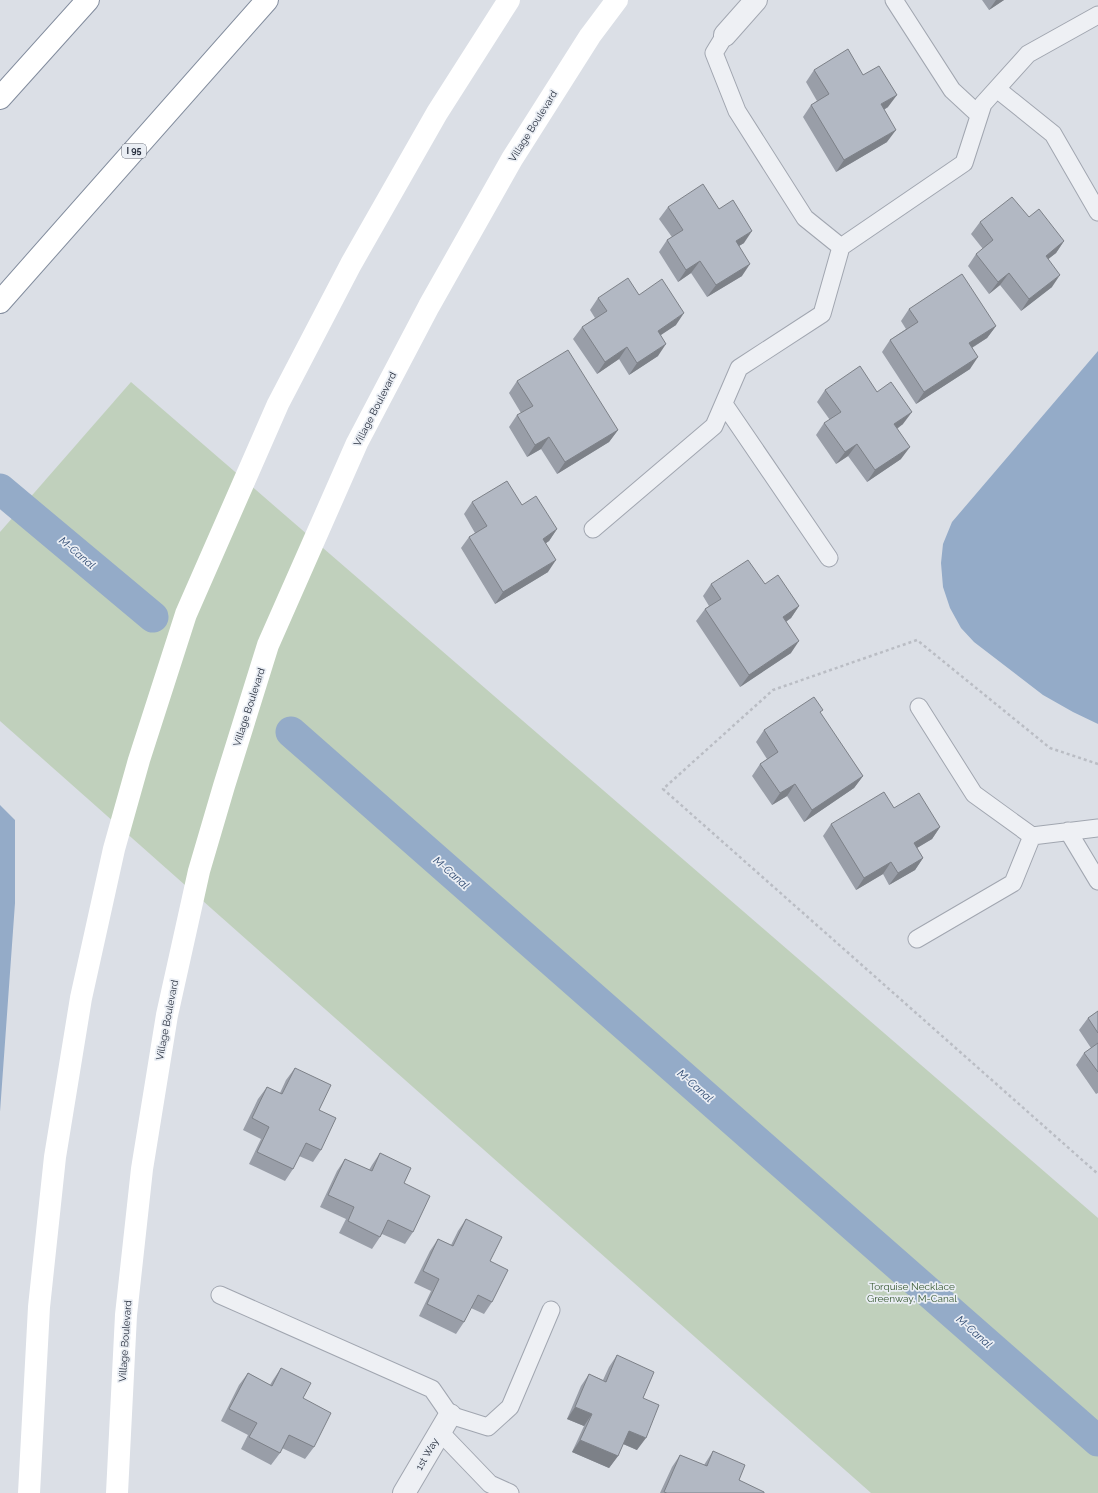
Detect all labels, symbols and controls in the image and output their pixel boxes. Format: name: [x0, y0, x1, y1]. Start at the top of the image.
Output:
street label: Village Boulevard: [507, 88, 559, 164]
road number: I 95: [122, 144, 146, 158]
street label: Village Boulevard: [352, 370, 398, 448]
water label: M-Canal: [56, 534, 98, 572]
street label: Village Boulevard: [231, 666, 267, 748]
water label: M-Canal: [430, 854, 472, 892]
street label: Village Boulevard: [154, 979, 180, 1061]
water label: M-Canal: [674, 1067, 716, 1105]
park label: Torquise Necklace Greenway, M-Canal: [867, 1281, 957, 1304]
street label: Village Boulevard: [117, 1300, 133, 1382]
water label: M-Canal: [953, 1313, 995, 1351]
street label: 1st Way: [413, 1435, 441, 1472]

